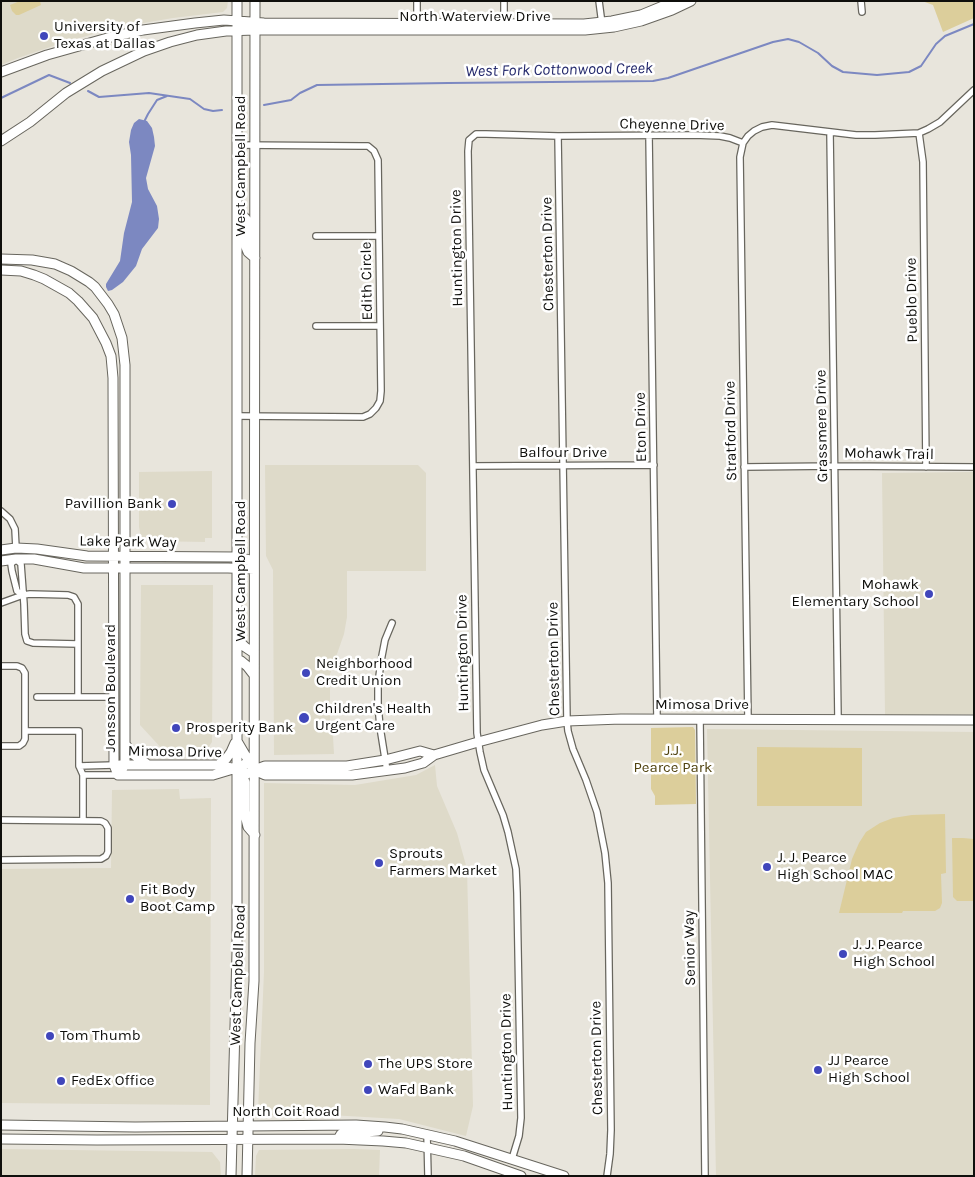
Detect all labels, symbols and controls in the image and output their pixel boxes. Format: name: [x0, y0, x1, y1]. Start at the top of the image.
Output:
street label: North Waterview Drive: [399, 8, 551, 26]
place label: University of Texas at Dallas: [54, 18, 156, 53]
marker: University of Texas at Dallas: [38, 30, 50, 42]
water label: West Fork Cottonwood Creek: [465, 59, 653, 81]
street label: West Campbell Road: [232, 95, 250, 237]
street label: Cheyenne Drive: [619, 115, 725, 135]
street label: Huntington Drive: [447, 189, 467, 307]
street label: Chesterton Drive: [538, 197, 558, 311]
street label: Edith Circle: [357, 241, 377, 321]
street label: Pueblo Drive: [902, 257, 922, 343]
street label: Grassmere Drive: [812, 370, 832, 482]
street label: Stratford Drive: [721, 381, 741, 481]
street label: Eton Drive: [631, 392, 651, 462]
street label: Balfour Drive: [519, 444, 607, 462]
street label: Mohawk Trail: [844, 444, 934, 464]
place label: Pavillion Bank: [65, 495, 162, 513]
marker: Pavillion Bank: [166, 498, 178, 510]
street label: West Campbell Road: [232, 500, 250, 642]
street label: Lake Park Way: [79, 532, 177, 552]
place label: Mohawk Elementary School: [792, 576, 919, 611]
marker: Mohawk Elementary School: [923, 588, 935, 600]
street label: Huntington Drive: [453, 594, 473, 712]
street label: Chesterton Drive: [544, 602, 564, 716]
street label: Jonsson Boulevard: [102, 624, 120, 752]
place label: Neighborhood Credit Union: [316, 655, 413, 690]
marker: Neighborhood Credit Union: [300, 667, 312, 679]
street label: Mimosa Drive: [655, 696, 749, 714]
place label: Children's Health Urgent Care: [315, 700, 431, 735]
marker: Children's Health Urgent Care: [297, 711, 311, 725]
place label: Prosperity Bank: [186, 719, 293, 737]
marker: Prosperity Bank: [170, 722, 182, 734]
street label: Mimosa Drive: [128, 742, 222, 762]
park label: J.J. Pearce Park: [633, 742, 713, 777]
place label: Sprouts Farmers Market: [389, 845, 497, 880]
place label: J. J. Pearce High School MAC: [777, 849, 893, 884]
marker: Sprouts Farmers Market: [373, 857, 385, 869]
marker: J. J. Pearce High School MAC: [761, 861, 773, 873]
place label: Fit Body Boot Camp: [140, 881, 215, 916]
marker: Fit Body Boot Camp: [124, 893, 136, 905]
street label: West Campbell Road: [227, 904, 249, 1046]
street label: Senior Way: [680, 910, 700, 986]
place label: J. J. Pearce High School: [853, 936, 935, 971]
marker: J. J. Pearce High School: [837, 948, 849, 960]
street label: Huntington Drive: [497, 993, 517, 1111]
street label: Chesterton Drive: [587, 1001, 607, 1115]
place label: Tom Thumb: [60, 1027, 141, 1045]
marker: Tom Thumb: [44, 1030, 56, 1042]
place label: JJ Pearce High School: [828, 1052, 910, 1087]
place label: The UPS Store: [378, 1055, 473, 1073]
marker: The UPS Store: [362, 1058, 374, 1070]
marker: JJ Pearce High School: [812, 1064, 824, 1076]
place label: FedEx Office: [71, 1072, 155, 1090]
marker: FedEx Office: [55, 1075, 67, 1087]
place label: WaFd Bank: [378, 1081, 454, 1099]
marker: WaFd Bank: [362, 1084, 374, 1096]
street label: North Coit Road: [232, 1103, 340, 1121]

